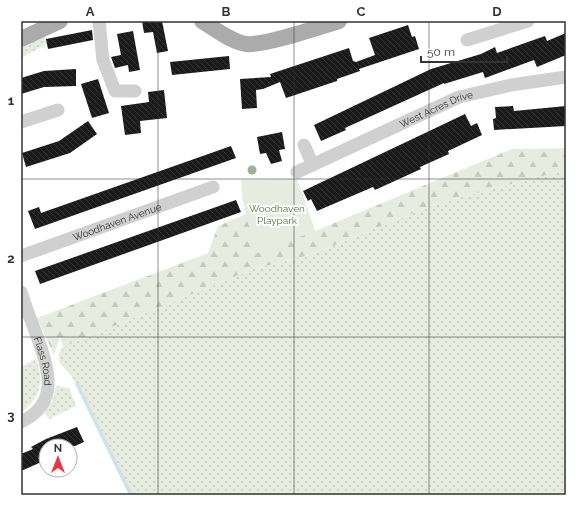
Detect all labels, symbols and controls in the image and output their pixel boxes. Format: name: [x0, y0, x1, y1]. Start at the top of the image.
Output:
text: A: [86, 4, 95, 19]
text: B: [222, 4, 231, 19]
text: C: [357, 4, 366, 19]
text: D: [492, 4, 502, 19]
scale bar: [421, 38, 507, 64]
text: 50 m: [427, 45, 455, 59]
street label: West Acres Drive: [398, 89, 474, 130]
text: 1: [8, 93, 15, 108]
street label: Woodhaven Avenue: [71, 201, 163, 243]
park label: Woodhaven Playpark: [249, 203, 305, 226]
text: 2: [7, 251, 15, 266]
street label: Flass Road: [32, 335, 53, 386]
text: 3: [7, 408, 15, 423]
north arrow: [38, 438, 78, 478]
text: N: [54, 442, 62, 455]

